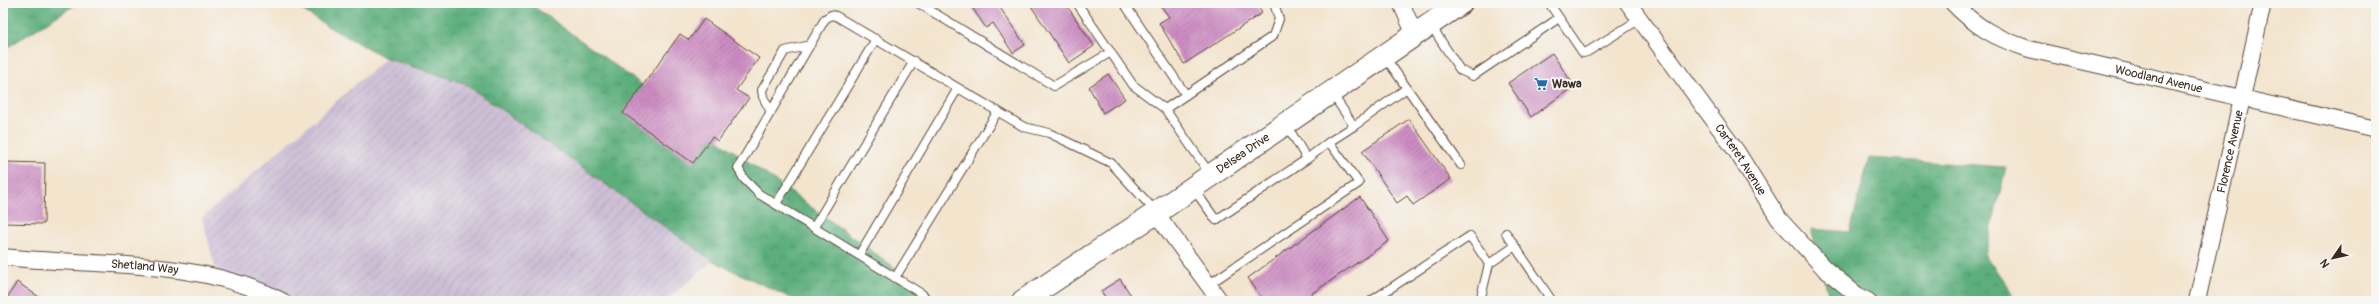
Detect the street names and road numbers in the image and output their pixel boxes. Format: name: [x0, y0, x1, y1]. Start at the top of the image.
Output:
street label: Woodland Avenue: [2113, 62, 2204, 96]
street label: Florence Avenue: [2214, 109, 2247, 195]
street label: Carteret Avenue: [1712, 121, 1770, 198]
street label: Delsea Drive: [1213, 130, 1273, 177]
street label: Shetland Way: [110, 256, 179, 277]

